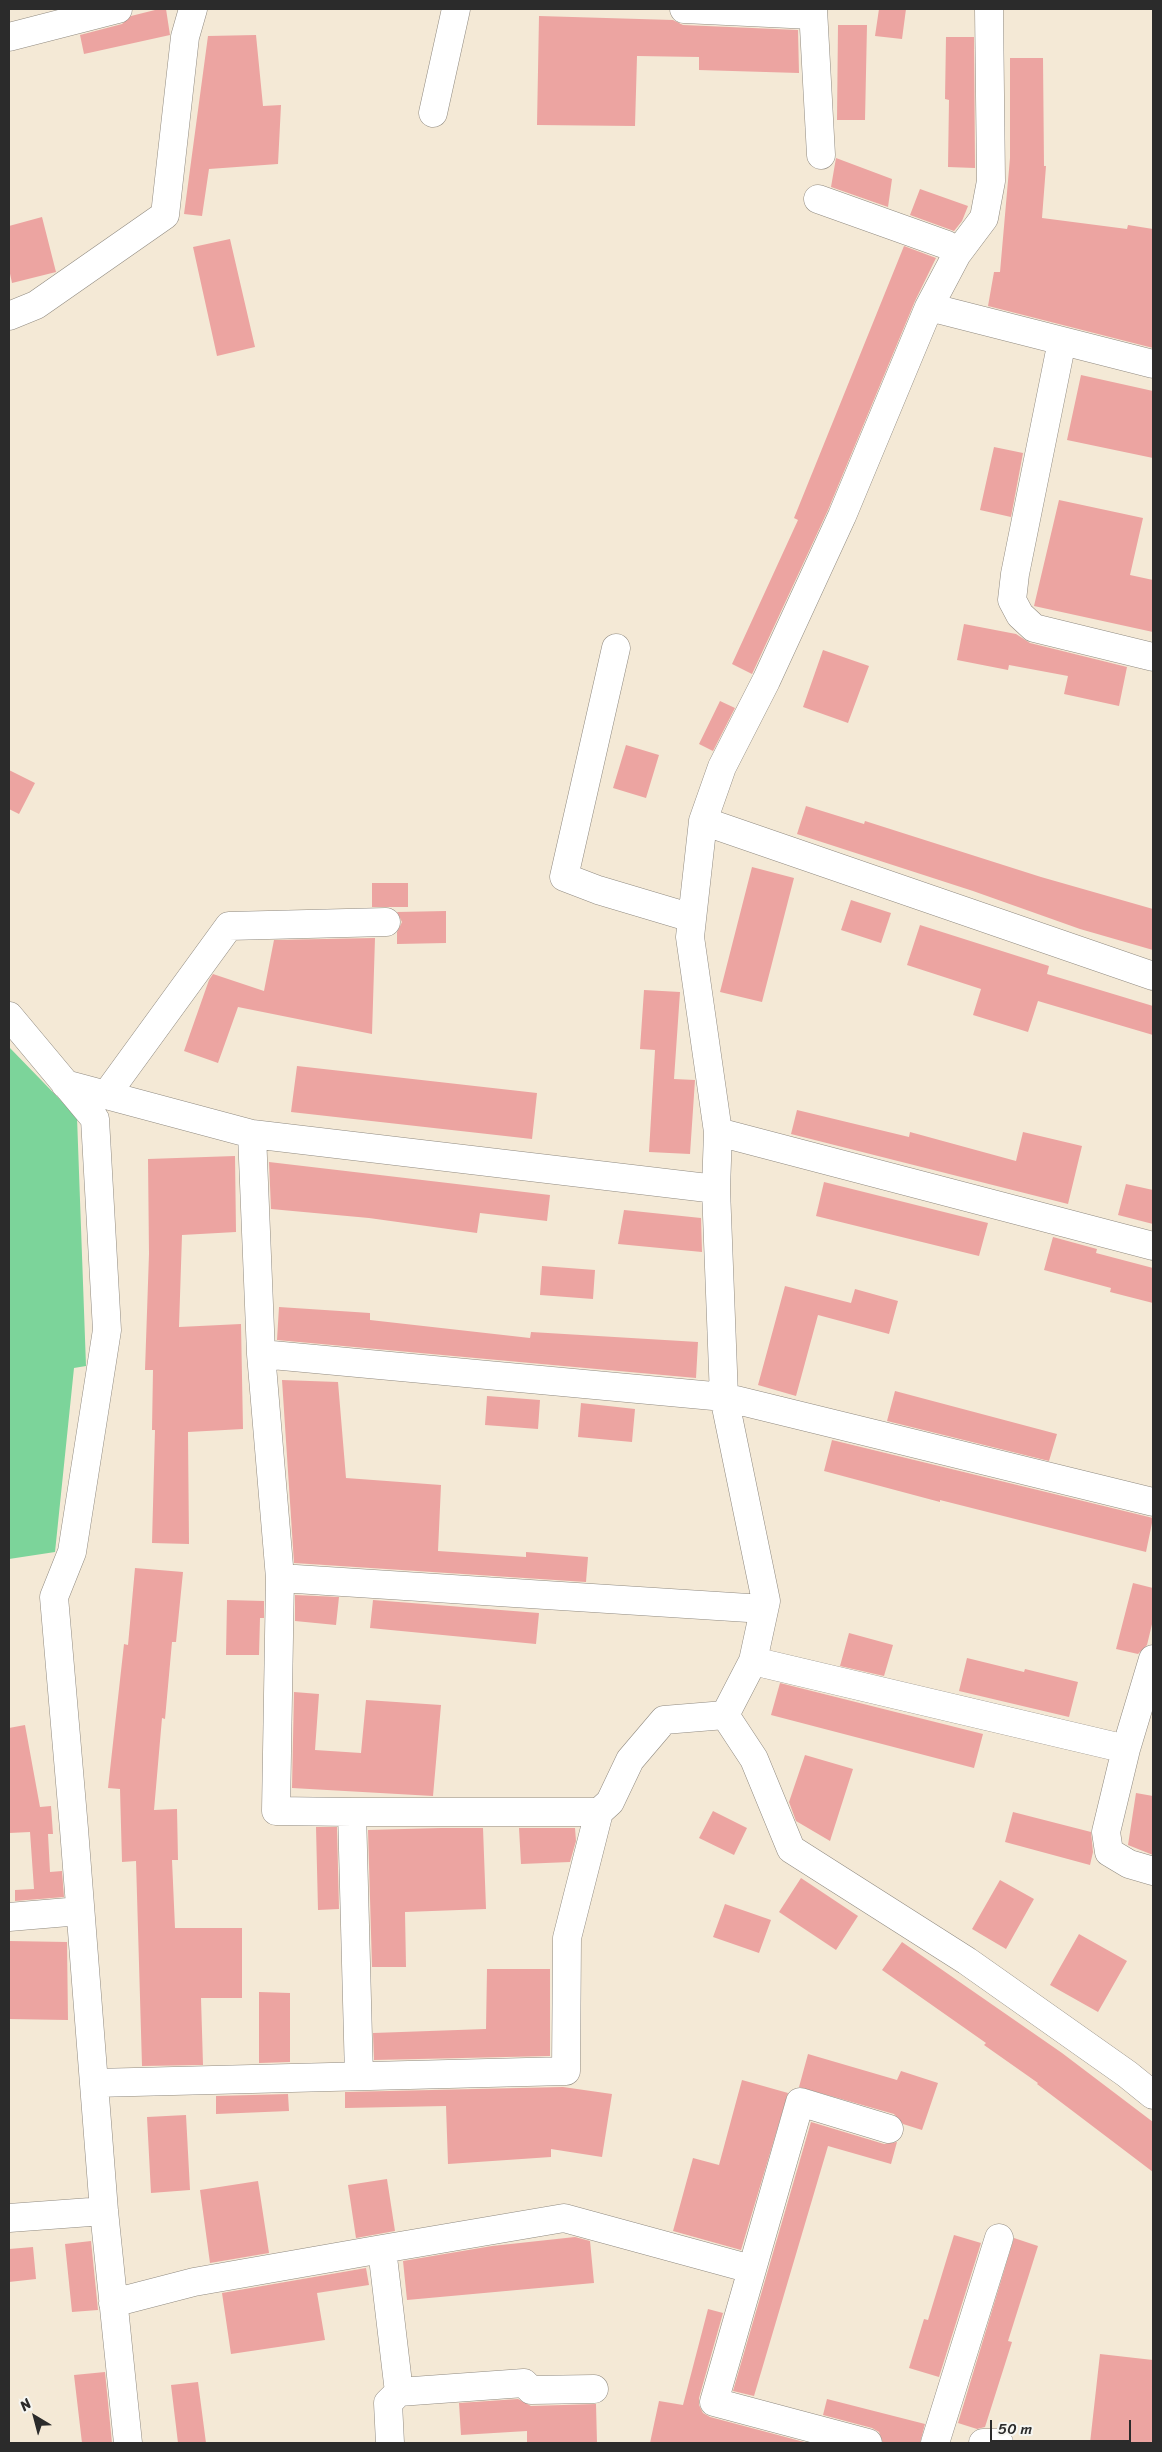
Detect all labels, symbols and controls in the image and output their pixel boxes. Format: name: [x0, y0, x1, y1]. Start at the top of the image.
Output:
north arrow: [10, 2392, 60, 2442]
text: N: [14, 2392, 37, 2418]
scale bar: [992, 2410, 1133, 2442]
text: 50 m: [998, 2416, 1032, 2442]

